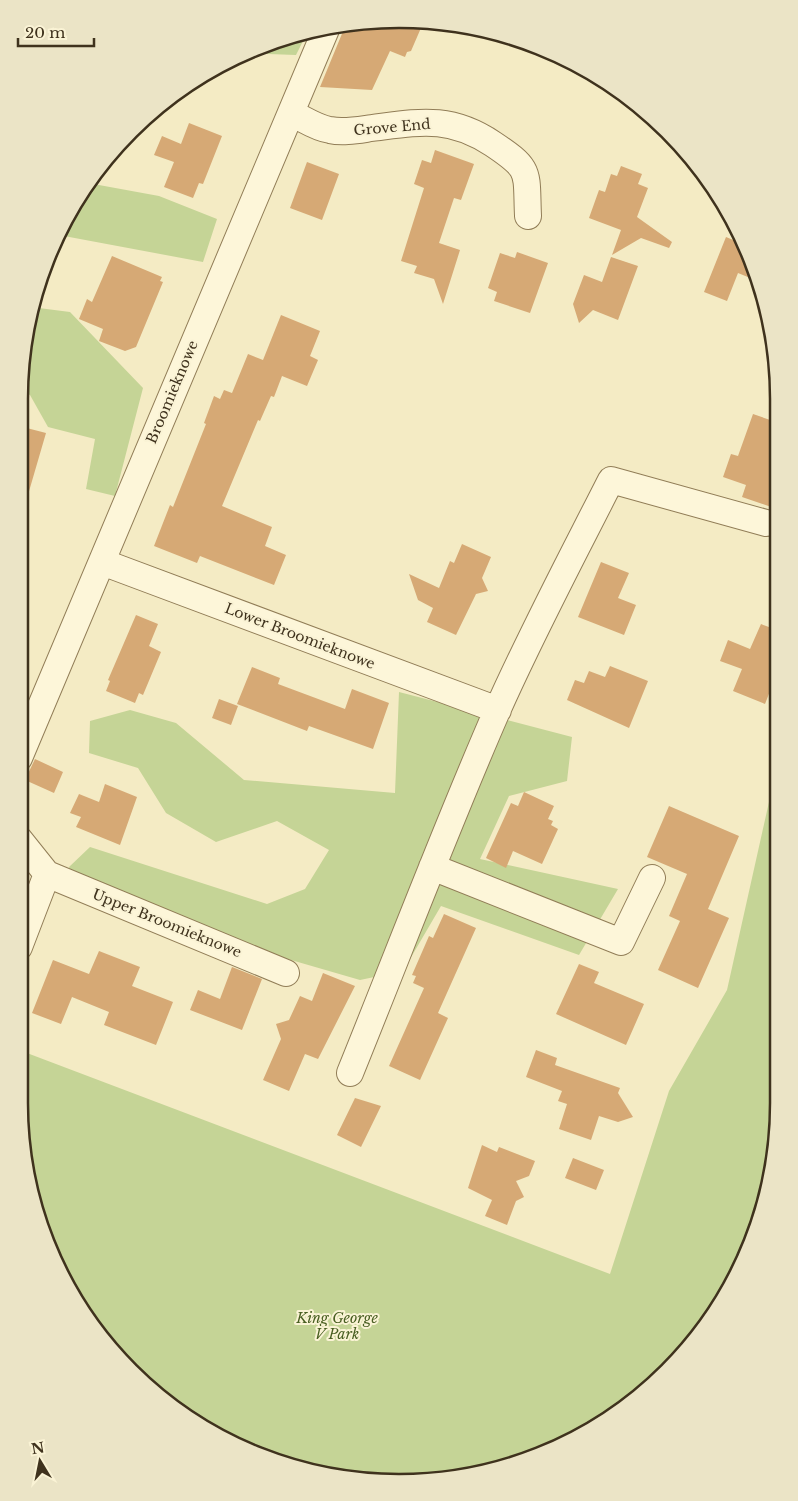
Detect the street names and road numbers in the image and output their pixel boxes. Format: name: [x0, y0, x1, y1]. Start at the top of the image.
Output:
street label: Grove End: [353, 115, 432, 139]
street label: Broomieknowe: [142, 338, 202, 446]
street label: Lower Broomieknowe: [222, 599, 378, 673]
street label: Upper Broomieknowe: [90, 885, 244, 961]

